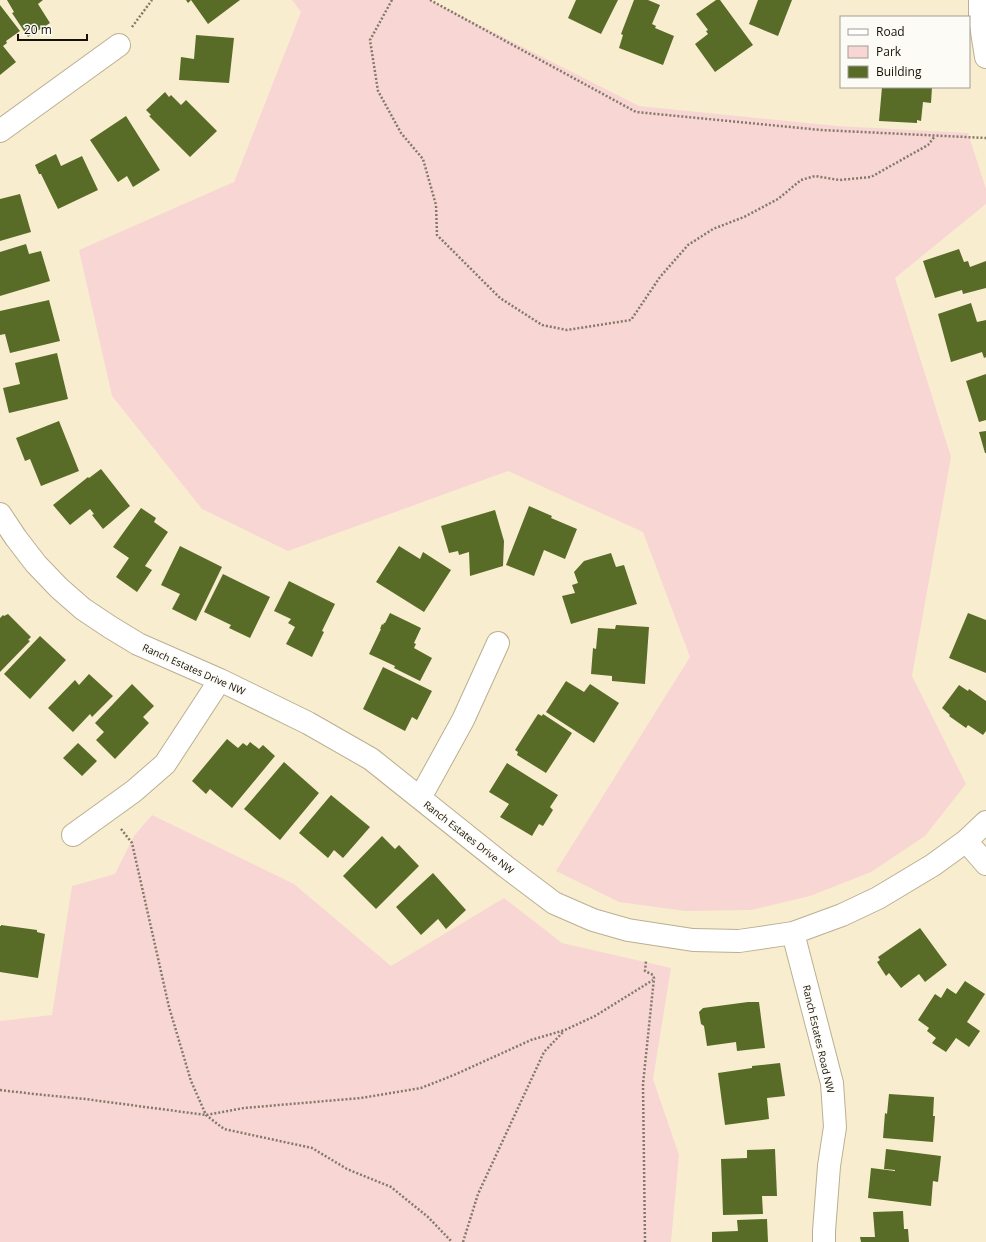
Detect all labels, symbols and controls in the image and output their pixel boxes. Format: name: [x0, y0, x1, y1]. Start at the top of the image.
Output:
scale bar: [18, 16, 87, 42]
legend: [840, 16, 970, 88]
text: 20 m: [24, 21, 52, 38]
text: Road: [876, 23, 905, 40]
text: Park: [876, 43, 902, 60]
text: Building: [876, 63, 922, 80]
street label: Ranch Estates Drive NW: [140, 640, 248, 698]
street label: Ranch Estates Drive NW: [421, 797, 518, 877]
street label: Ranch Estates Road NW: [800, 984, 838, 1095]

